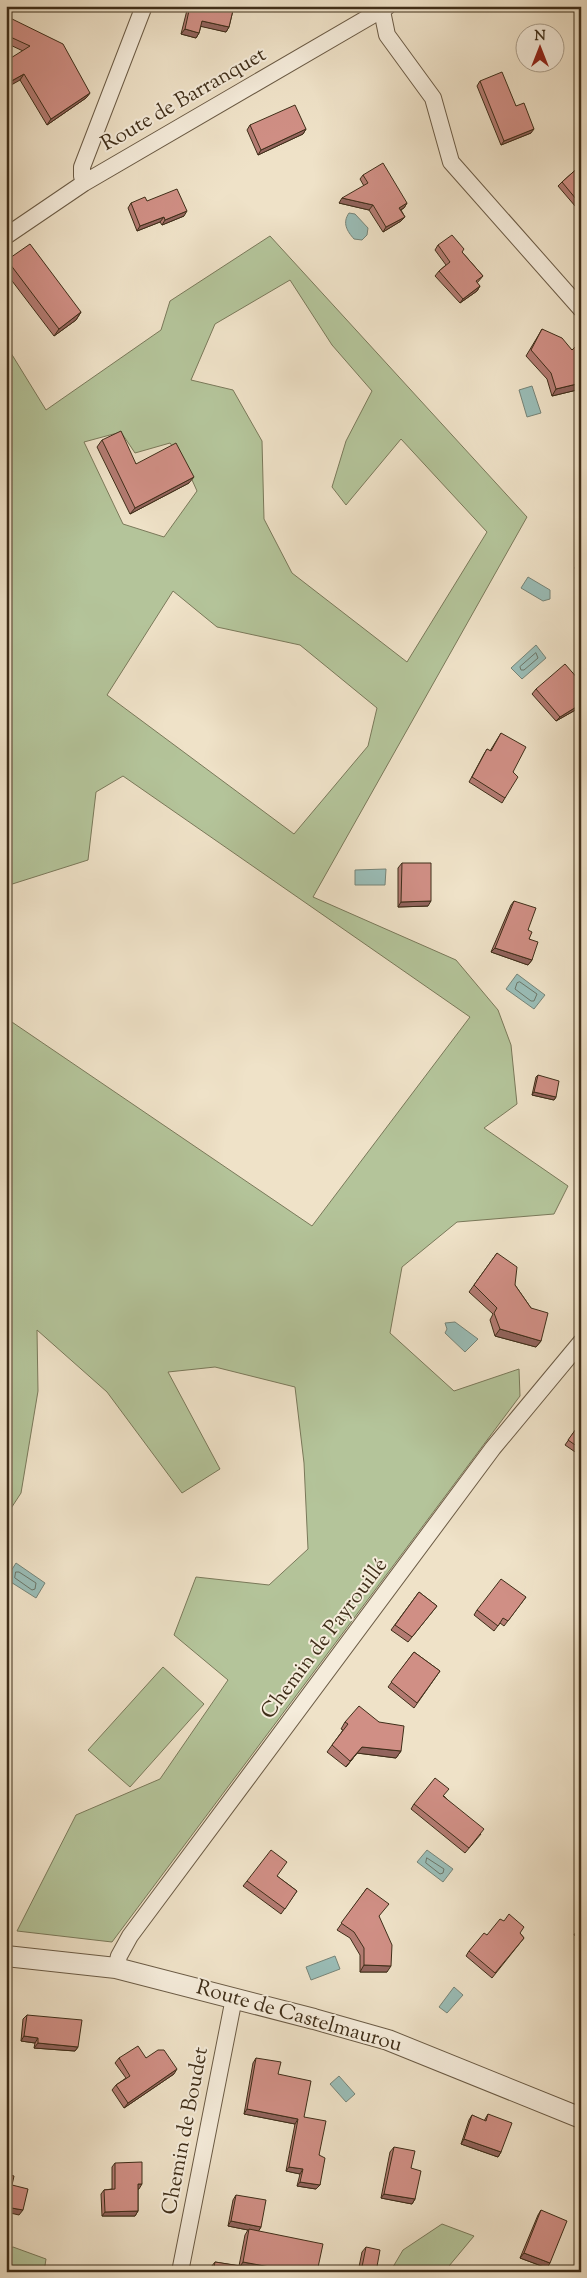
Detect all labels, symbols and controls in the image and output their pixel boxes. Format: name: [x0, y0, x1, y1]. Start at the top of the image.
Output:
north arrow: [514, 22, 564, 72]
text: N: [534, 27, 546, 47]
street label: Route de Barranquet: [96, 40, 272, 160]
street label: Chemin de Payrouillé: [254, 1552, 396, 1726]
street label: Route de Castelmaurou: [192, 1973, 406, 2061]
street label: Chemin de Boudet: [155, 2045, 217, 2217]

